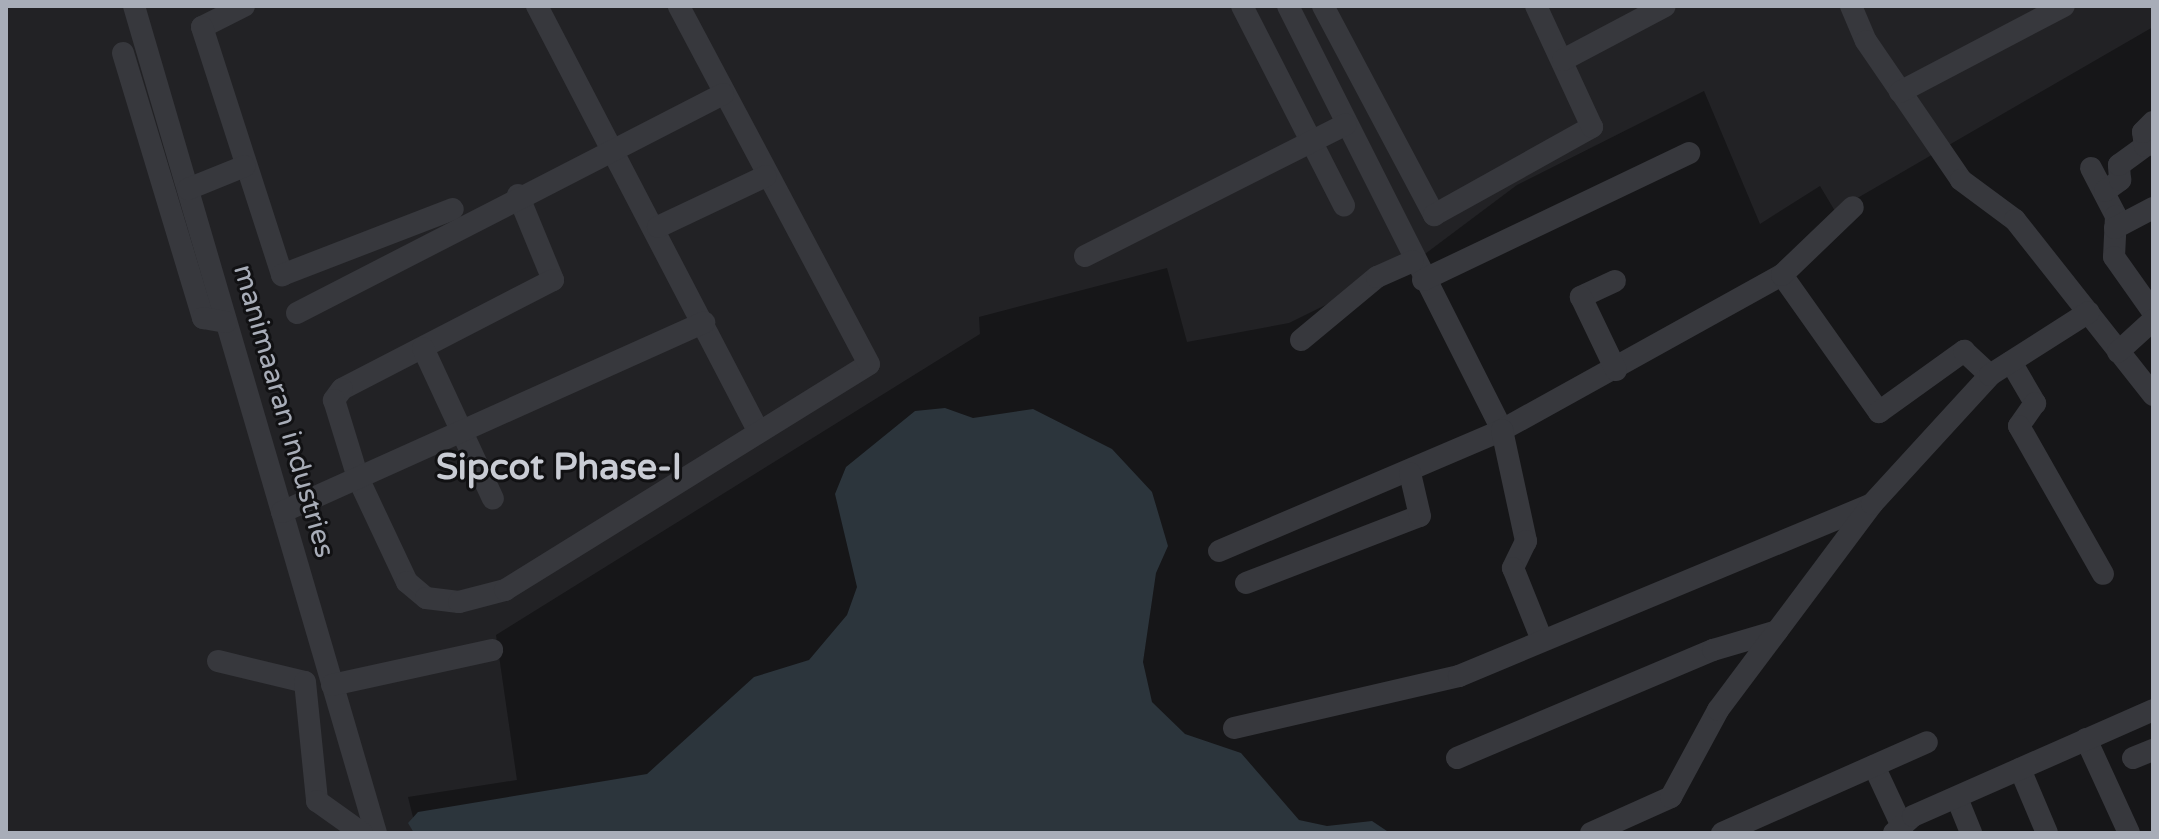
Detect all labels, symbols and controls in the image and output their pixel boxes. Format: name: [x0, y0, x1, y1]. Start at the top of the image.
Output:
street label: manimaaran industries: [226, 261, 342, 561]
district label: Sipcot Phase-I: [436, 446, 682, 490]

